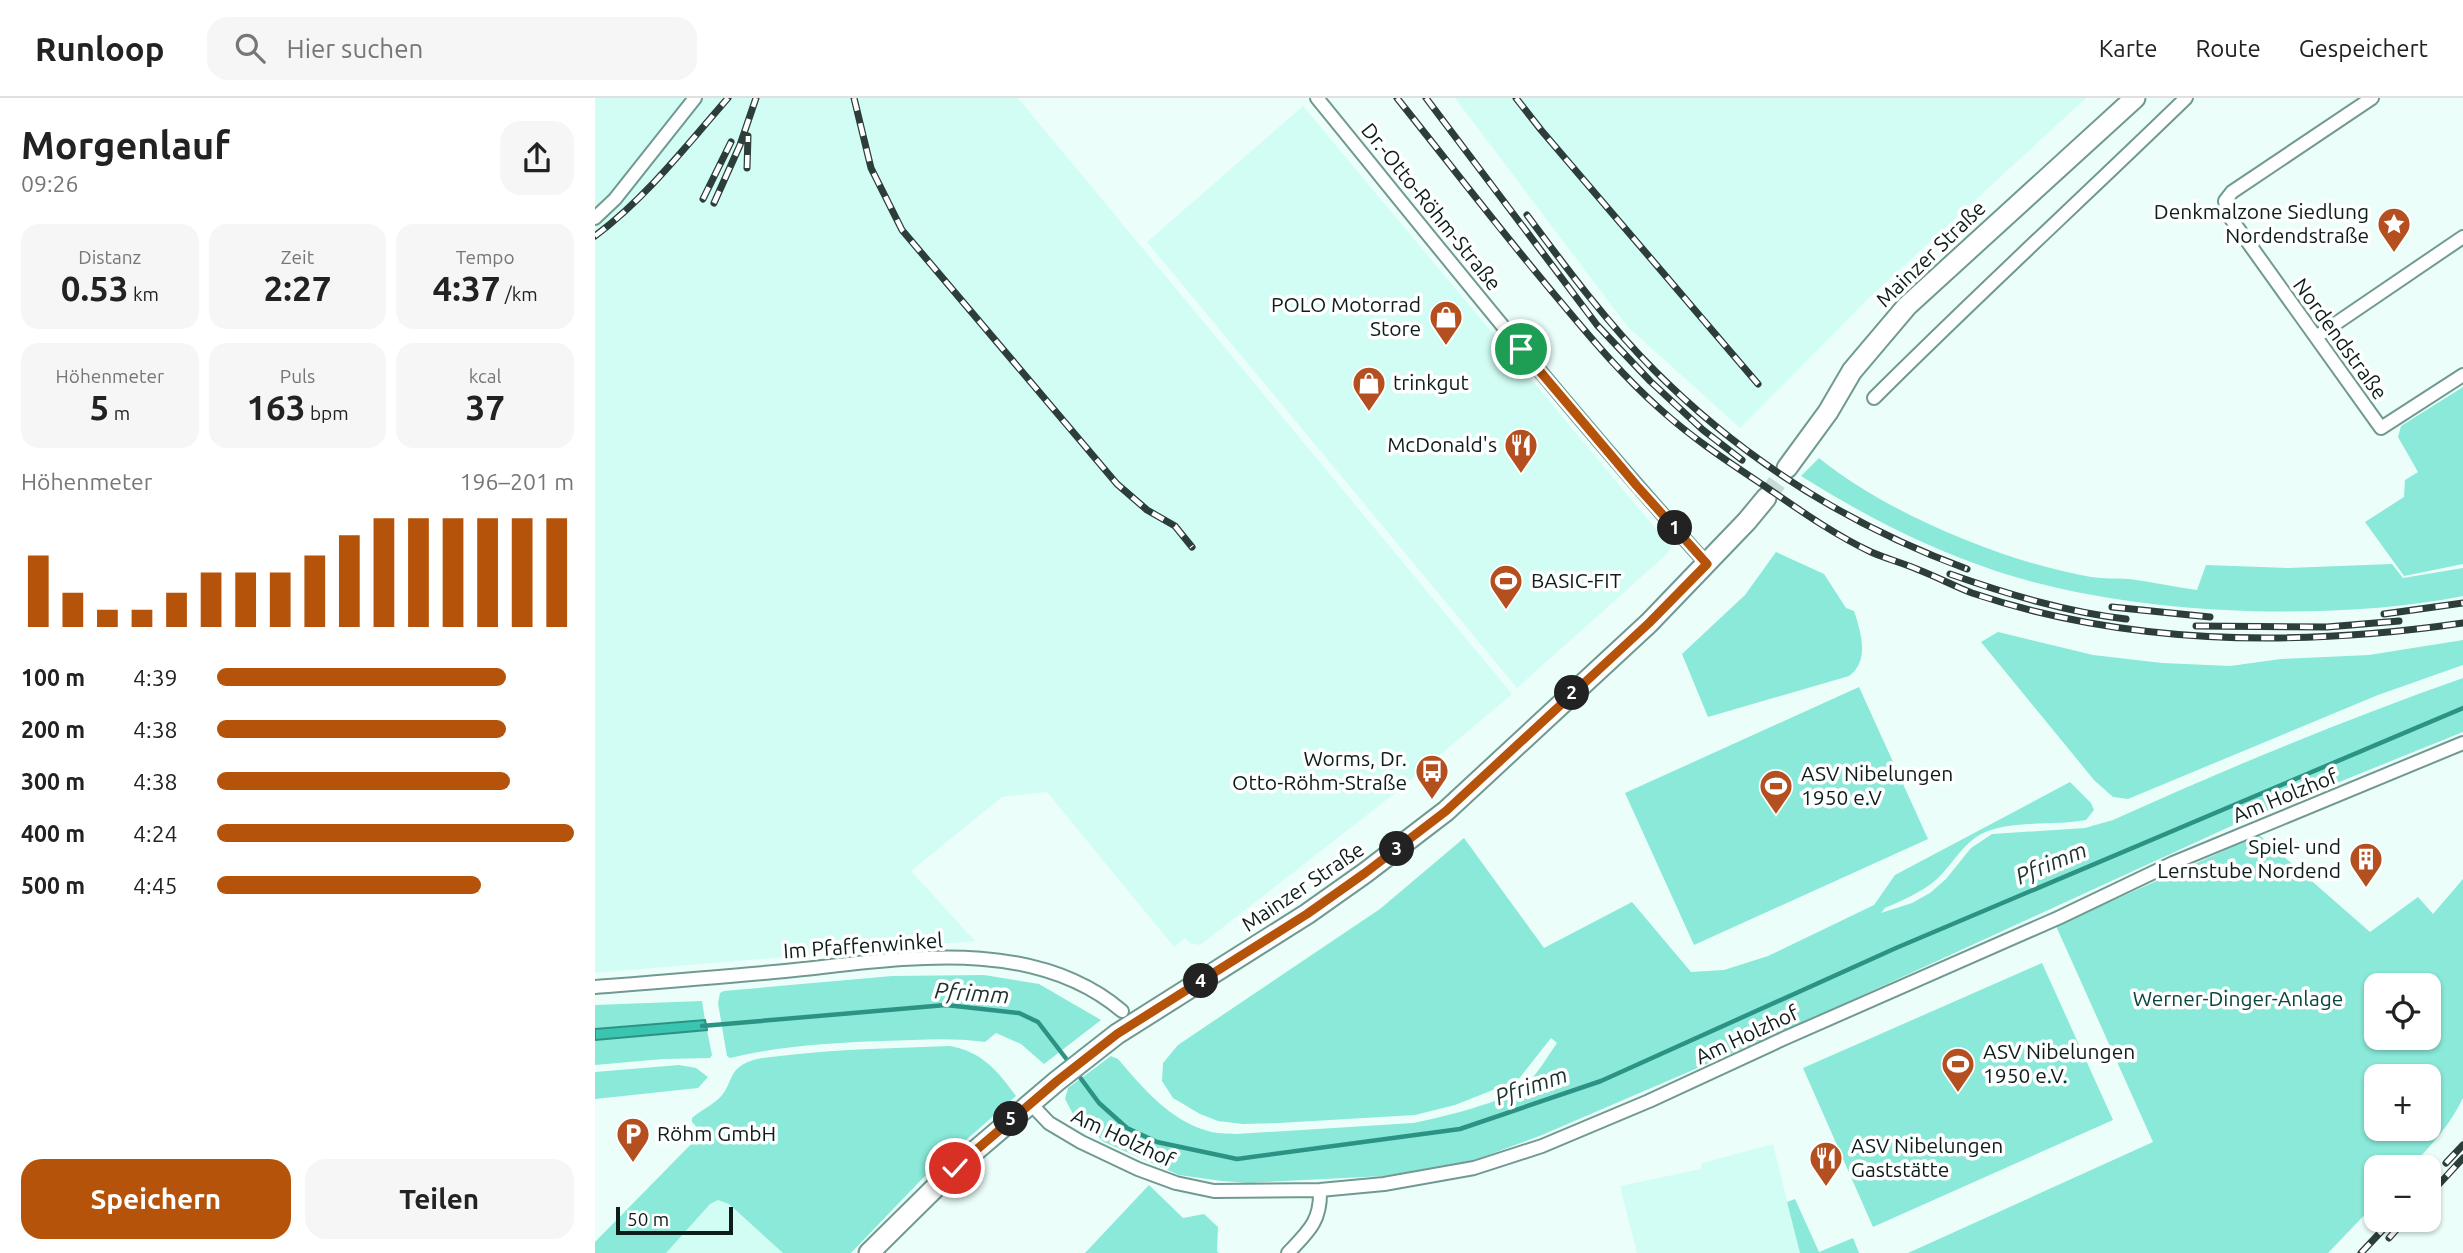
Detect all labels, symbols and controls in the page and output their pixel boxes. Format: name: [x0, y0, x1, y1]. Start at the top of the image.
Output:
search box: [207, 17, 697, 80]
icon: search: [231, 29, 269, 67]
text: Runloop: [35, 30, 165, 67]
text: Hier suchen: [287, 34, 423, 63]
text: Karte: [2099, 35, 2157, 62]
text: Route: [2195, 35, 2261, 62]
text: Gespeichert: [2299, 35, 2428, 62]
street label: Dr.-Otto-Röhm-Straße: [1357, 118, 1507, 295]
button: share: [500, 121, 574, 195]
text: Morgenlauf: [21, 124, 230, 166]
text: 09:26: [21, 171, 79, 196]
street label: Mainzer Straße: [1871, 195, 1990, 311]
place label: Denkmalzone Siedlung Nordendstraße: [2154, 199, 2369, 247]
place icon: Denkmalzone Siedlung Nordendstraße: [2375, 205, 2413, 254]
text: Distanz: [78, 246, 141, 268]
text: Zeit: [281, 246, 314, 268]
text: Tempo: [456, 246, 515, 268]
text: 0.53: [61, 268, 129, 308]
text: 2:27: [264, 268, 331, 308]
text: 4:37: [433, 268, 500, 308]
street label: Nordendstraße: [2289, 273, 2393, 404]
text: km: [129, 283, 159, 305]
text: /km: [500, 283, 538, 305]
place label: POLO Motorrad Store: [1271, 292, 1421, 340]
shop icon: POLO Motorrad Store: [1427, 298, 1465, 347]
pin: [1491, 319, 1551, 379]
icon: arrive: [1502, 330, 1540, 368]
shop icon: trinkgut: [1350, 364, 1388, 413]
text: Höhenmeter: [56, 365, 164, 387]
text: Puls: [280, 365, 315, 387]
text: kcal: [469, 365, 502, 387]
place label: trinkgut: [1393, 370, 1469, 394]
text: 5: [90, 387, 109, 427]
text: 163: [246, 387, 306, 427]
text: 37: [465, 387, 505, 427]
text: m: [109, 402, 130, 424]
text: bpm: [306, 402, 349, 424]
restaurant icon: McDonald's: [1502, 426, 1540, 475]
place label: McDonald's: [1387, 432, 1497, 456]
text: Höhenmeter: [21, 469, 152, 494]
text: 196–201 m: [460, 469, 574, 494]
pin: 1: [1657, 510, 1693, 546]
text: 1: [1669, 516, 1680, 538]
sports icon: BASIC-FIT: [1487, 562, 1525, 611]
place label: BASIC-FIT: [1531, 568, 1622, 592]
text: 100 m: [21, 665, 85, 690]
text: 4:39: [133, 665, 178, 690]
pin: 2: [1555, 676, 1590, 710]
text: 2: [1566, 681, 1577, 703]
text: 200 m: [21, 717, 85, 742]
text: 4:38: [133, 717, 178, 742]
place label: Worms, Dr. Otto-Röhm-Straße: [1232, 746, 1407, 794]
bus stop icon: Worms, Dr. Otto-Röhm-Straße: [1413, 752, 1451, 801]
place label: ASV Nibelungen 1950 e.V: [1801, 761, 1953, 809]
street label: Am Holzhof: [2229, 763, 2341, 827]
sports icon: ASV Nibelungen 1950 e.V: [1757, 767, 1795, 816]
text: 300 m: [21, 769, 85, 794]
text: 4:38: [133, 769, 178, 794]
text: 400 m: [21, 821, 85, 846]
text: 4:24: [133, 821, 178, 846]
pin: 3: [1379, 832, 1415, 866]
place label: Spiel- und Lernstube Nordend: [2157, 834, 2341, 882]
street label: Mainzer Straße: [1237, 836, 1368, 936]
water label: Pfrimm: [2011, 836, 2091, 890]
text: 3: [1391, 837, 1402, 859]
building icon: Spiel- und Lernstube Nordend: [2347, 840, 2385, 889]
text: 500 m: [21, 873, 85, 898]
text: 4:45: [133, 873, 178, 898]
street label: Im Pfaffenwinkel: [782, 927, 944, 963]
pin: 4: [1183, 964, 1219, 998]
text: 4: [1195, 969, 1206, 991]
map controls: [2364, 973, 2441, 1232]
button: locate: [2364, 973, 2441, 1050]
water label: Pfrimm: [934, 977, 1010, 1009]
park label: Werner-Dinger-Anlage: [2133, 986, 2343, 1010]
street label: Am Holzhof: [1691, 999, 1803, 1068]
place label: ASV Nibelungen 1950 e.V.: [1983, 1039, 2135, 1087]
sports icon: ASV Nibelungen 1950 e.V.: [1939, 1045, 1977, 1094]
water label: Pfrimm: [1491, 1062, 1571, 1110]
button: +: [2364, 1064, 2441, 1141]
pin: 5: [993, 1102, 1029, 1136]
street label: Am Holzhof: [1068, 1103, 1180, 1172]
text: 5: [1005, 1107, 1016, 1129]
parking icon: Röhm GmbH: [614, 1115, 652, 1164]
place label: Röhm GmbH: [657, 1121, 776, 1145]
place label: ASV Nibelungen Gaststätte: [1851, 1133, 2003, 1181]
pin: [925, 1138, 985, 1198]
restaurant icon: ASV Nibelungen Gaststätte: [1807, 1139, 1845, 1188]
icon: check: [936, 1149, 974, 1187]
button: −: [2364, 1155, 2441, 1232]
button: Speichern: [21, 1159, 291, 1239]
button: Teilen: [305, 1159, 574, 1239]
scale bar: [616, 1204, 733, 1236]
text: 50 m: [627, 1208, 669, 1230]

